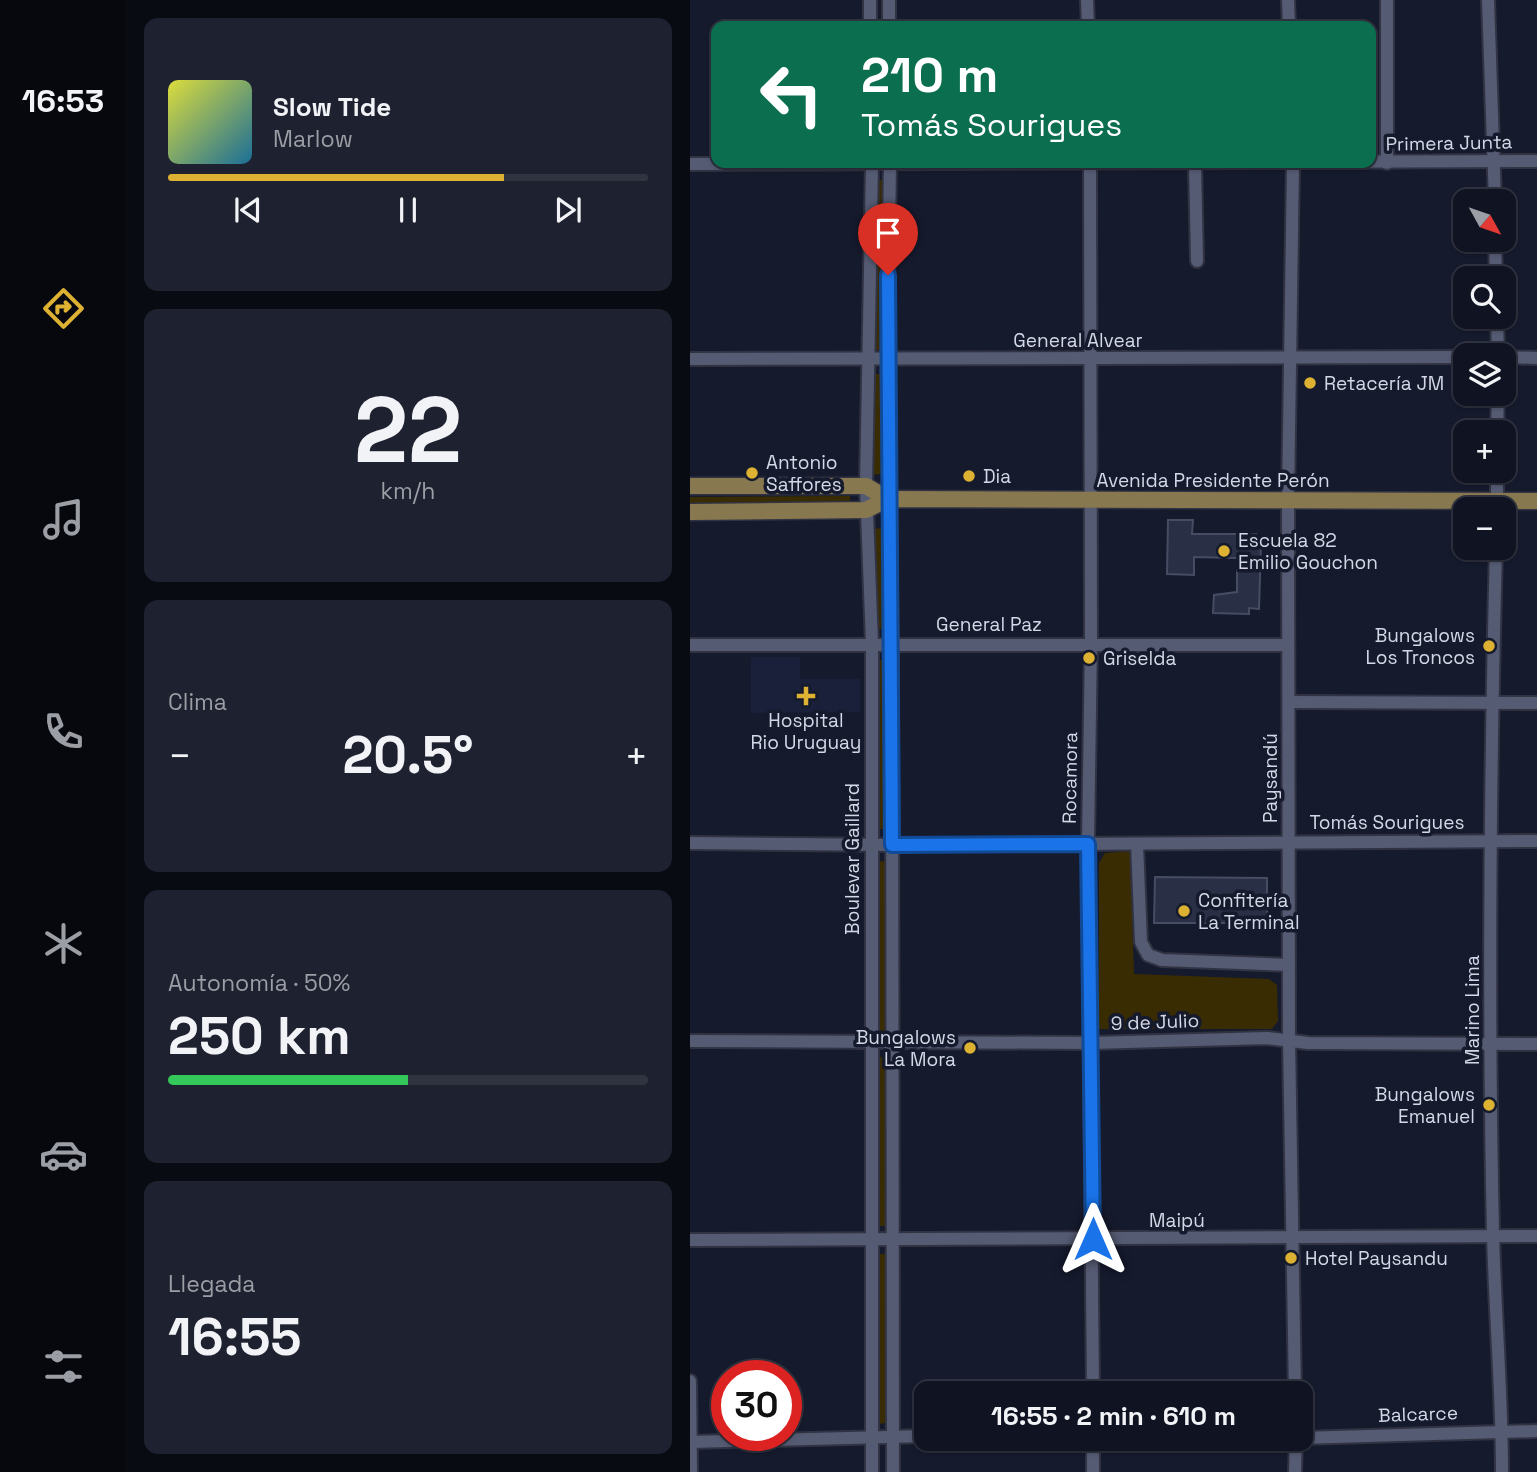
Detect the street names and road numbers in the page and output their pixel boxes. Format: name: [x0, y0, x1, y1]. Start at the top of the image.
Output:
street label: Primera Junta: [1385, 129, 1513, 157]
street label: General Alvear: [1013, 328, 1143, 353]
street label: Avenida Presidente Perón: [1096, 468, 1330, 493]
street label: General Paz: [936, 612, 1042, 637]
street label: Rocamora: [1057, 732, 1083, 824]
street label: Paysandú: [1258, 733, 1283, 823]
street label: Boulevar Gaillard: [840, 783, 865, 935]
street label: Tomás Sourigues: [1309, 810, 1465, 835]
street label: Marino Lima: [1460, 955, 1485, 1065]
street label: 9 de Julio: [1110, 1008, 1200, 1036]
street label: Maipú: [1149, 1208, 1205, 1233]
street label: Balcarce: [1378, 1400, 1458, 1428]

